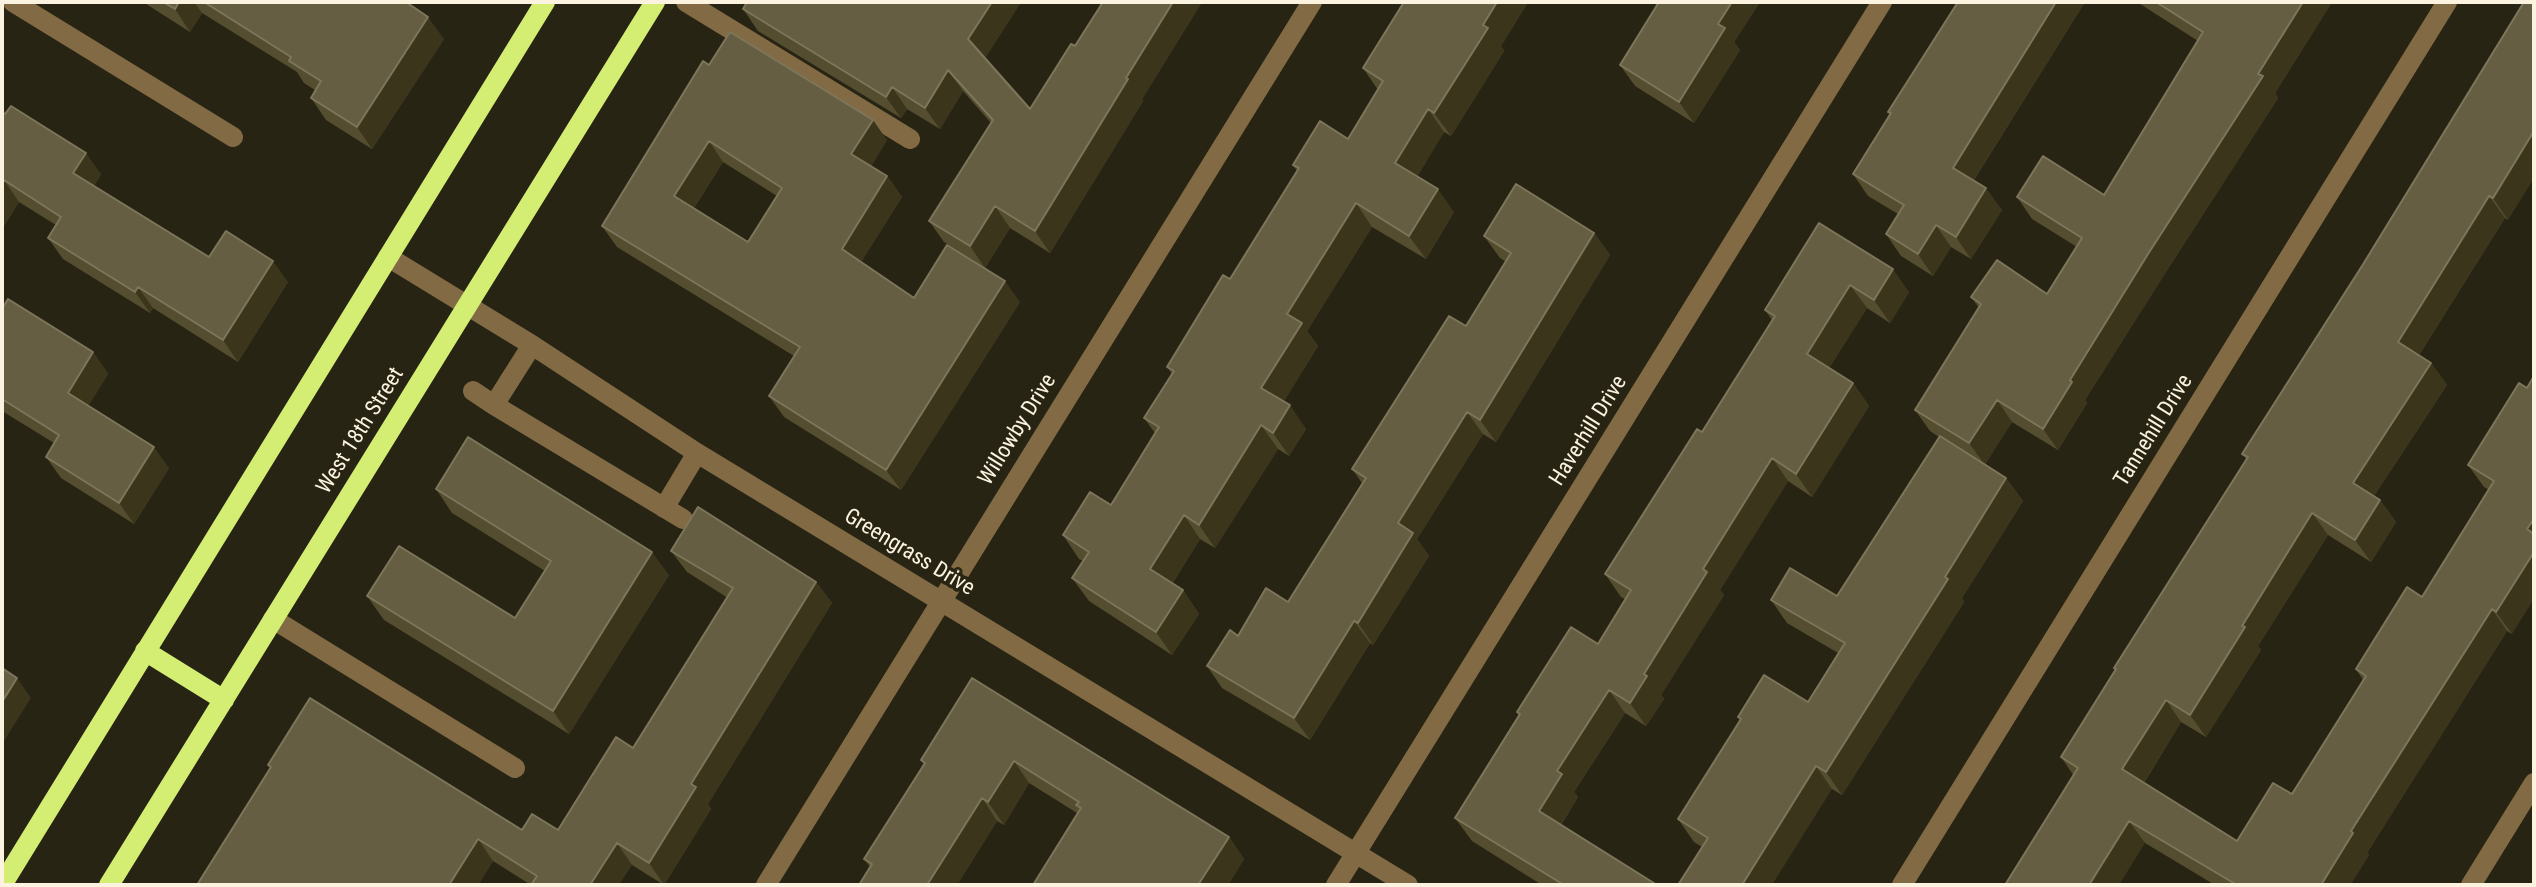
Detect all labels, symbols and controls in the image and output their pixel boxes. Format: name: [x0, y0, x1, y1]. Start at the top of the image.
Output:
street label: West 18th Street: [312, 363, 410, 499]
street label: Willowby Drive: [973, 370, 1063, 490]
street label: Tannehill Drive: [2109, 370, 2199, 492]
street label: Haverhill Drive: [1545, 371, 1633, 491]
street label: Greengrass Drive: [839, 504, 979, 602]

